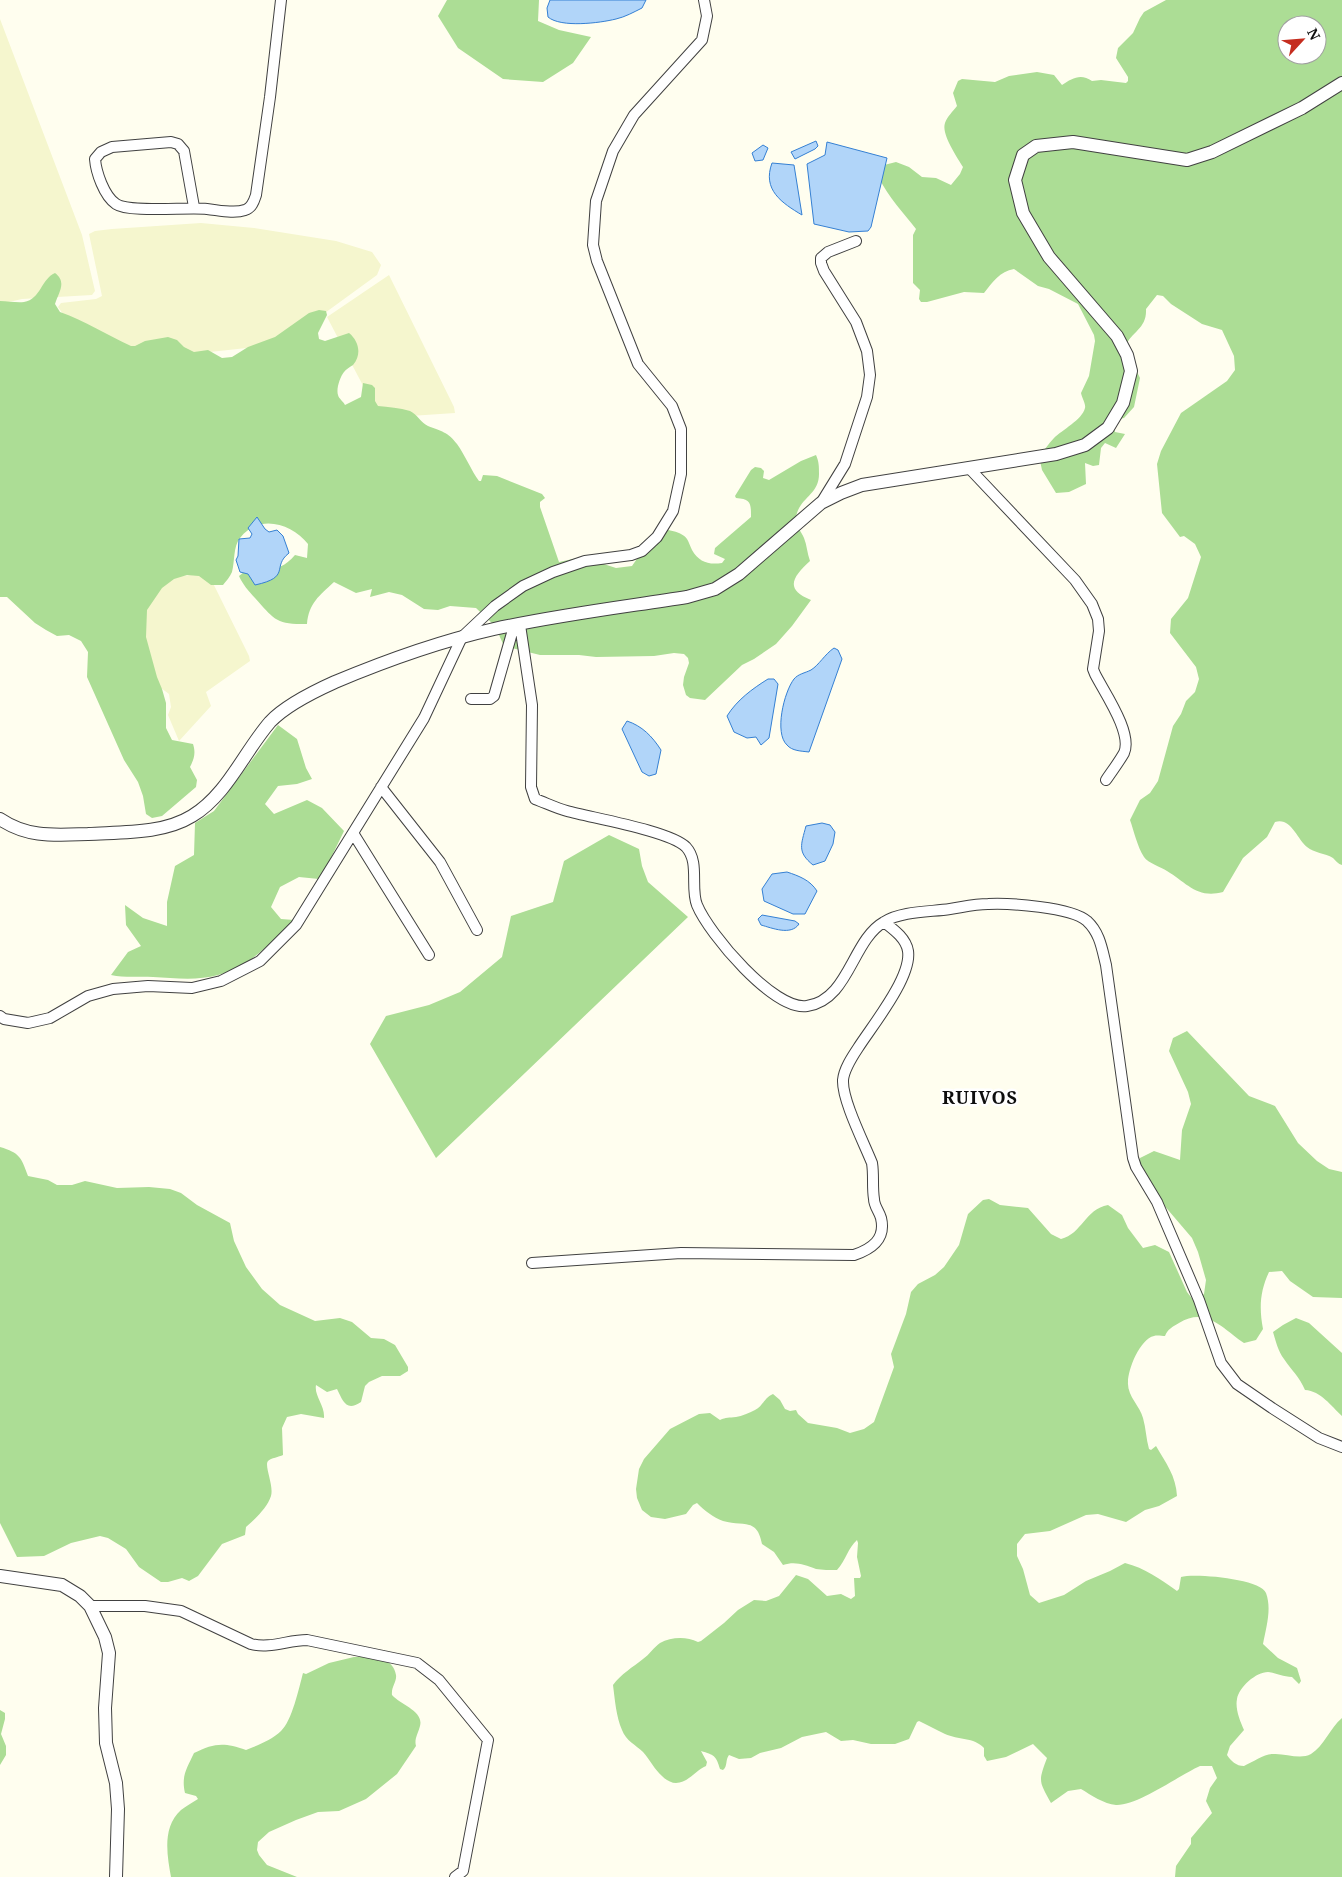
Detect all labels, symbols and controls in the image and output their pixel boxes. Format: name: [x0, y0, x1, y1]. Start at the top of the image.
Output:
north arrow: [1277, 15, 1327, 65]
text: N: [1303, 25, 1325, 43]
district label: RUIVOS: [942, 1085, 1018, 1109]

